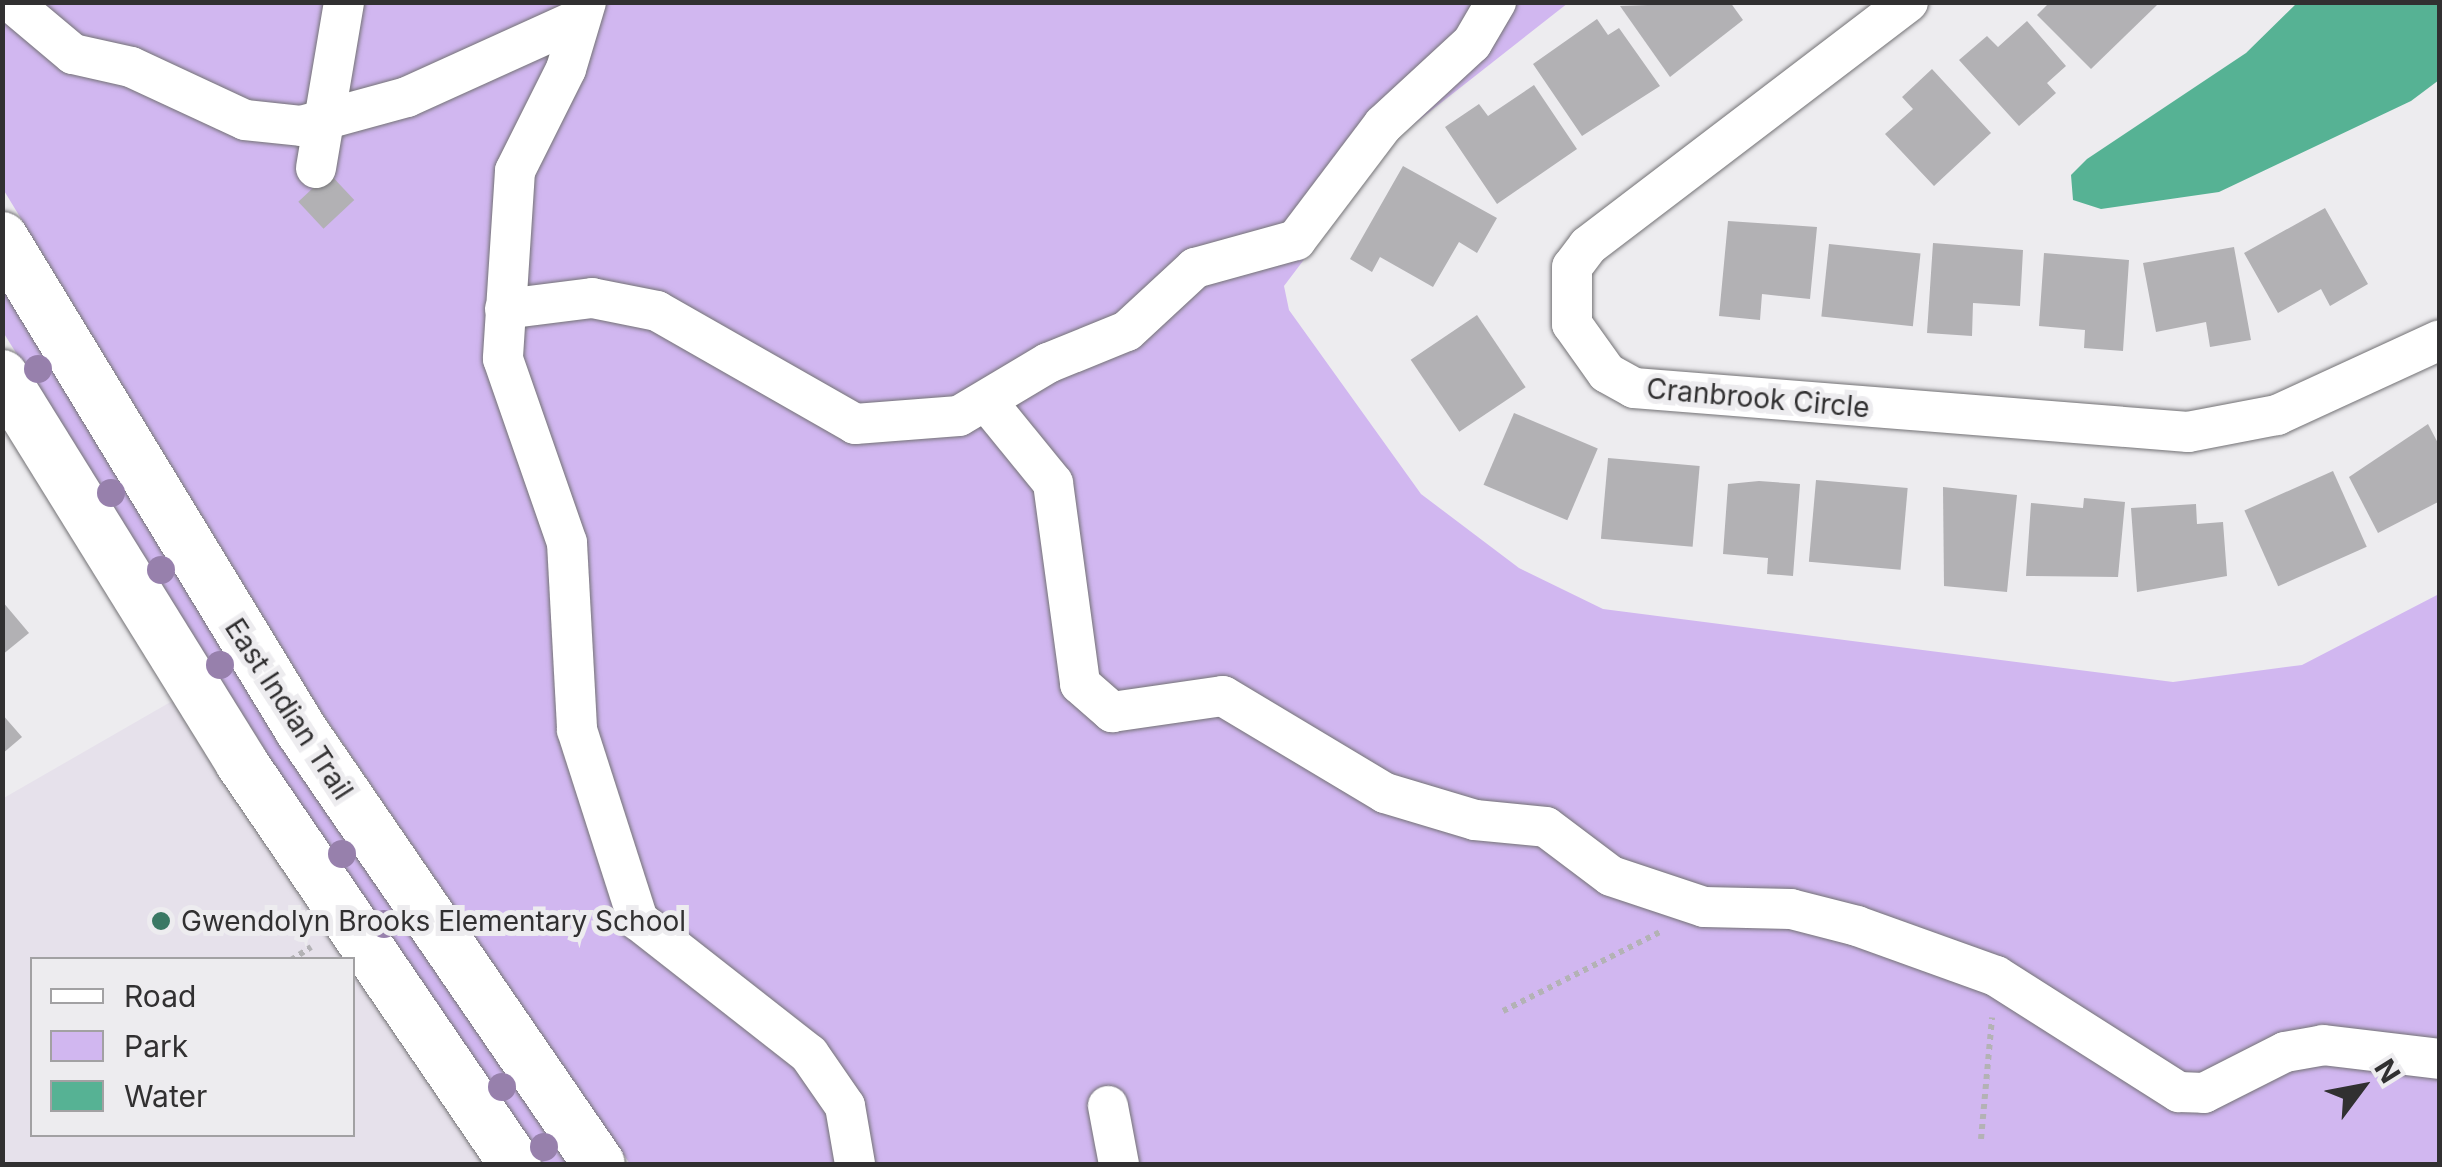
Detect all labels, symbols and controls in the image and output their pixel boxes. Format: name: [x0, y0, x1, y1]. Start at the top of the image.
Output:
street label: Cranbrook Circle: [1645, 372, 1871, 424]
street label: East Indian Trail: [218, 612, 360, 806]
place label: Gwendolyn Brooks Elementary School: [181, 904, 686, 938]
marker: Gwendolyn Brooks Elementary School: [150, 910, 172, 932]
legend: [30, 957, 355, 1137]
text: Road: [124, 978, 196, 1014]
text: Park: [124, 1028, 188, 1064]
north arrow: [2312, 1037, 2412, 1137]
text: N: [2367, 1053, 2408, 1089]
text: Water: [124, 1078, 207, 1114]

